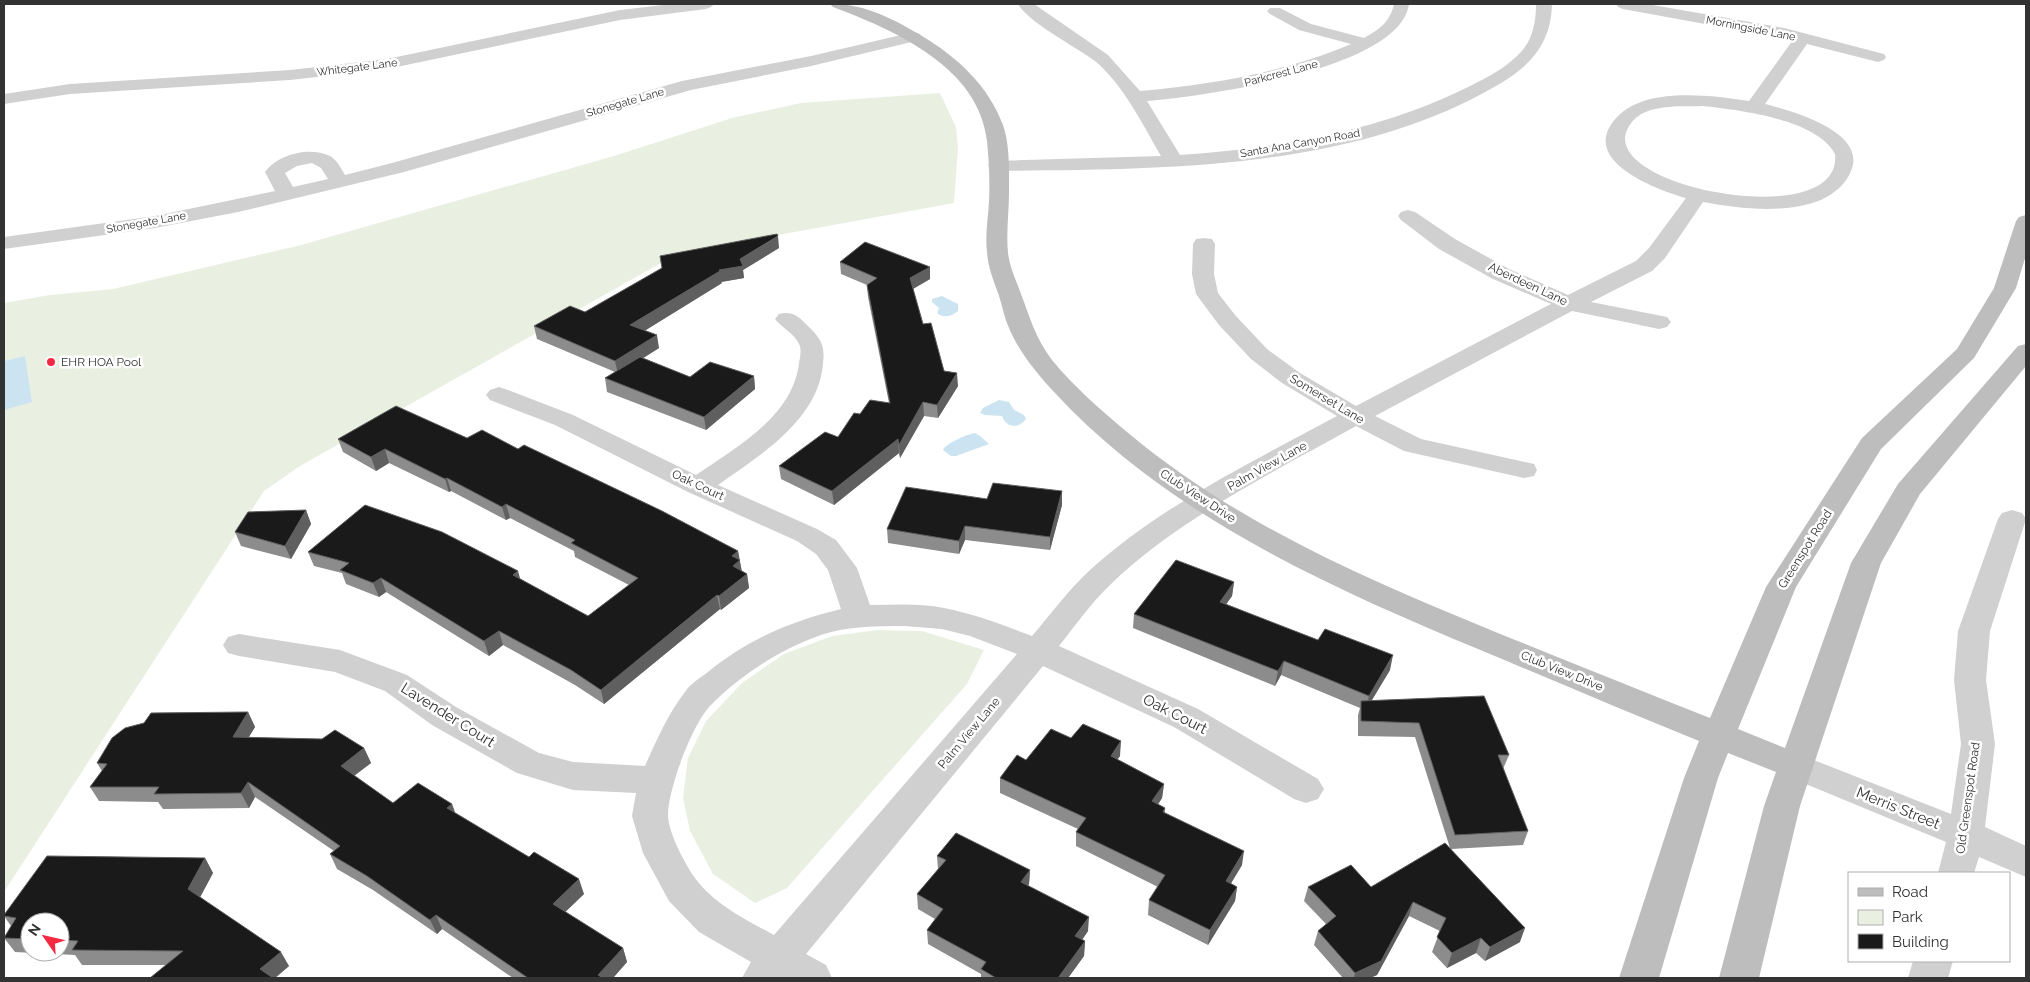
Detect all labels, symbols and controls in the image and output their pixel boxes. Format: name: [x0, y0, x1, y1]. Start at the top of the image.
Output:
street label: Morningside Lane: [1705, 13, 1797, 44]
street label: Whitegate Lane: [316, 56, 399, 79]
street label: Parkcrest Lane: [1243, 57, 1320, 90]
street label: Stonegate Lane: [585, 85, 666, 120]
street label: Santa Ana Canyon Road: [1239, 127, 1361, 160]
street label: Stonegate Lane: [105, 209, 187, 236]
street label: Aberdeen Lane: [1486, 260, 1570, 308]
place label: EHR HOA Pool: [61, 355, 142, 369]
marker: EHR HOA Pool: [45, 356, 57, 368]
street label: Somerset Lane: [1287, 371, 1367, 427]
street label: Palm View Lane: [1225, 438, 1309, 494]
street label: Club View Drive: [1158, 466, 1238, 526]
street label: Oak Court: [670, 467, 726, 503]
street label: Greenspot Road: [1775, 507, 1835, 591]
street label: Club View Drive: [1519, 648, 1605, 694]
street label: Lavender Court: [398, 679, 498, 751]
street label: Oak Court: [1140, 690, 1210, 738]
street label: Palm View Lane: [935, 695, 1003, 771]
street label: Old Greenspot Road: [1953, 741, 1983, 855]
street label: Merris Street: [1854, 783, 1942, 833]
legend: [1848, 872, 2010, 962]
text: Road: [1892, 883, 1928, 901]
text: Park: [1892, 908, 1923, 926]
north arrow: [20, 912, 70, 962]
text: N: [25, 921, 44, 939]
text: Building: [1892, 933, 1949, 951]

